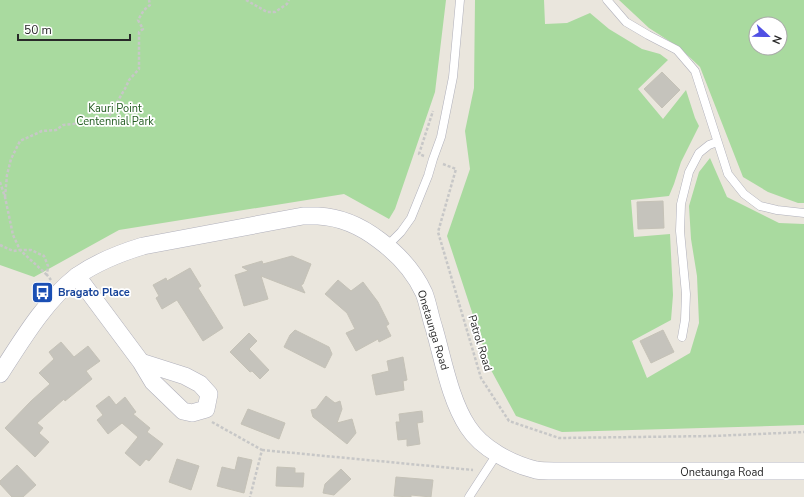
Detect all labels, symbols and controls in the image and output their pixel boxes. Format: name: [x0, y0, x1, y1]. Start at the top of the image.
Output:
scale bar: [18, 16, 130, 42]
north arrow: [748, 16, 788, 56]
text: 50 m: [24, 22, 52, 38]
text: N: [768, 33, 785, 46]
park label: Kauri Point Centennial Park: [76, 101, 154, 129]
bus stop icon: Bragato Place: [29, 279, 55, 305]
place label: Bragato Place: [58, 285, 130, 300]
street label: Onetaunga Road: [414, 288, 452, 372]
street label: Patrol Road: [464, 313, 496, 373]
street label: Onetaunga Road: [680, 465, 764, 480]

